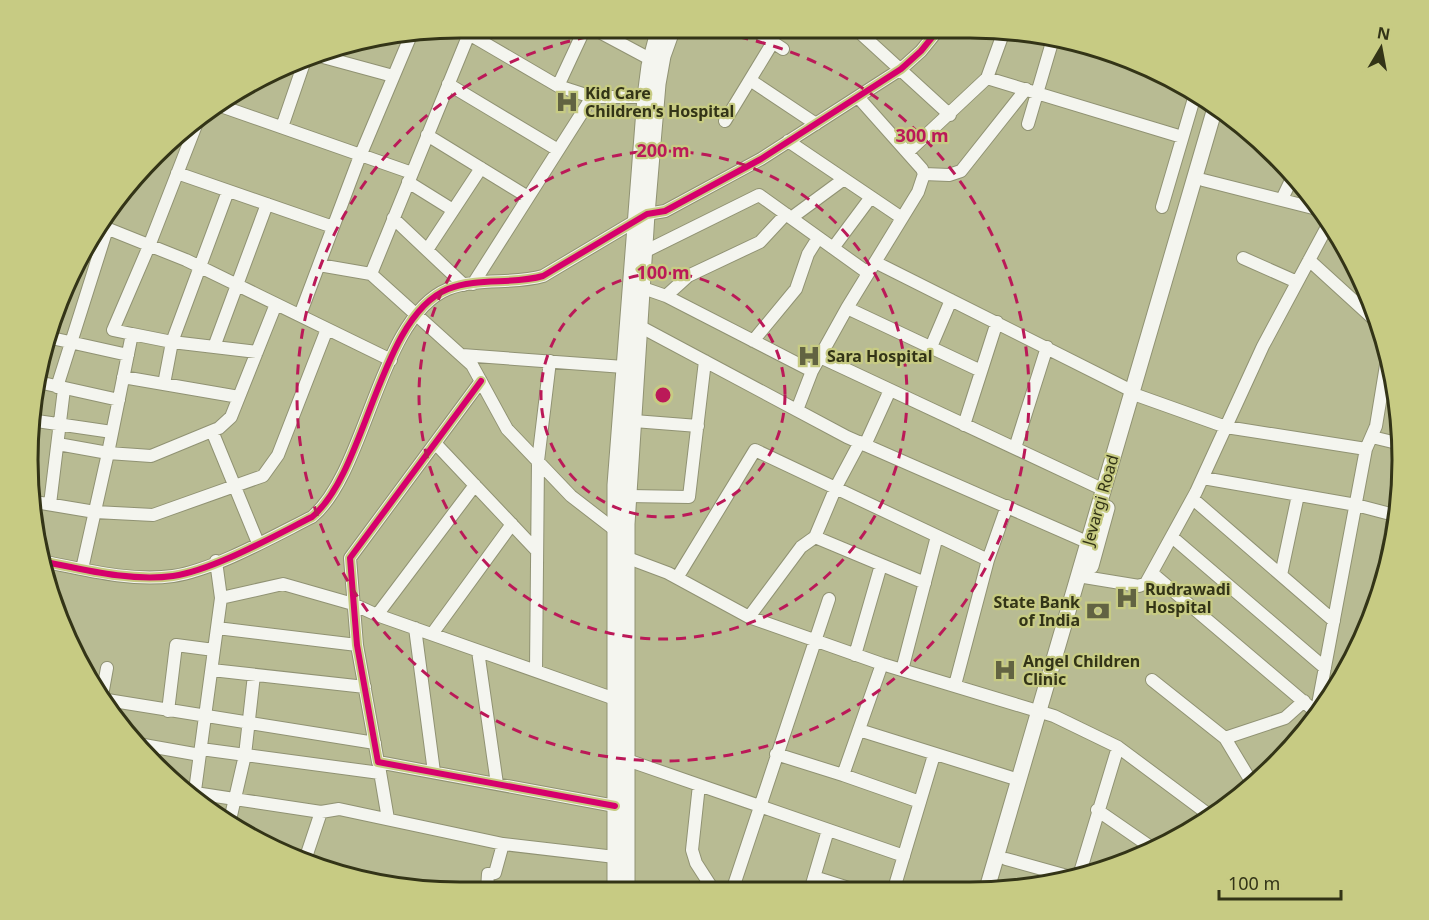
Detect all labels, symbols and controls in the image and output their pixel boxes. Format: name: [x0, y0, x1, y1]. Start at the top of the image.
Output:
north arrow: [1351, 18, 1411, 78]
text: N: [1375, 21, 1392, 45]
place label: Kid Care Children's Hospital: [585, 82, 734, 122]
hospital icon: Kid Care Children's Hospital: [554, 89, 580, 115]
text: 300 m: [895, 123, 949, 147]
text: 200 m: [636, 138, 690, 162]
text: 100 m: [636, 260, 690, 284]
hospital icon: Sara Hospital: [796, 343, 822, 369]
place label: Sara Hospital: [827, 345, 932, 367]
centre of rings: [653, 385, 673, 405]
street label: Jevargi Road: [1076, 452, 1123, 550]
place label: Rudrawadi Hospital: [1145, 578, 1231, 618]
hospital icon: Rudrawadi Hospital: [1114, 585, 1140, 611]
place label: State Bank of India: [993, 591, 1080, 631]
bank icon: State Bank of India: [1085, 598, 1111, 624]
place label: Angel Children Clinic: [1023, 650, 1140, 690]
hospital icon: Angel Children Clinic: [992, 657, 1018, 683]
scale bar: [1219, 863, 1340, 901]
text: 100 m: [1228, 871, 1280, 895]

